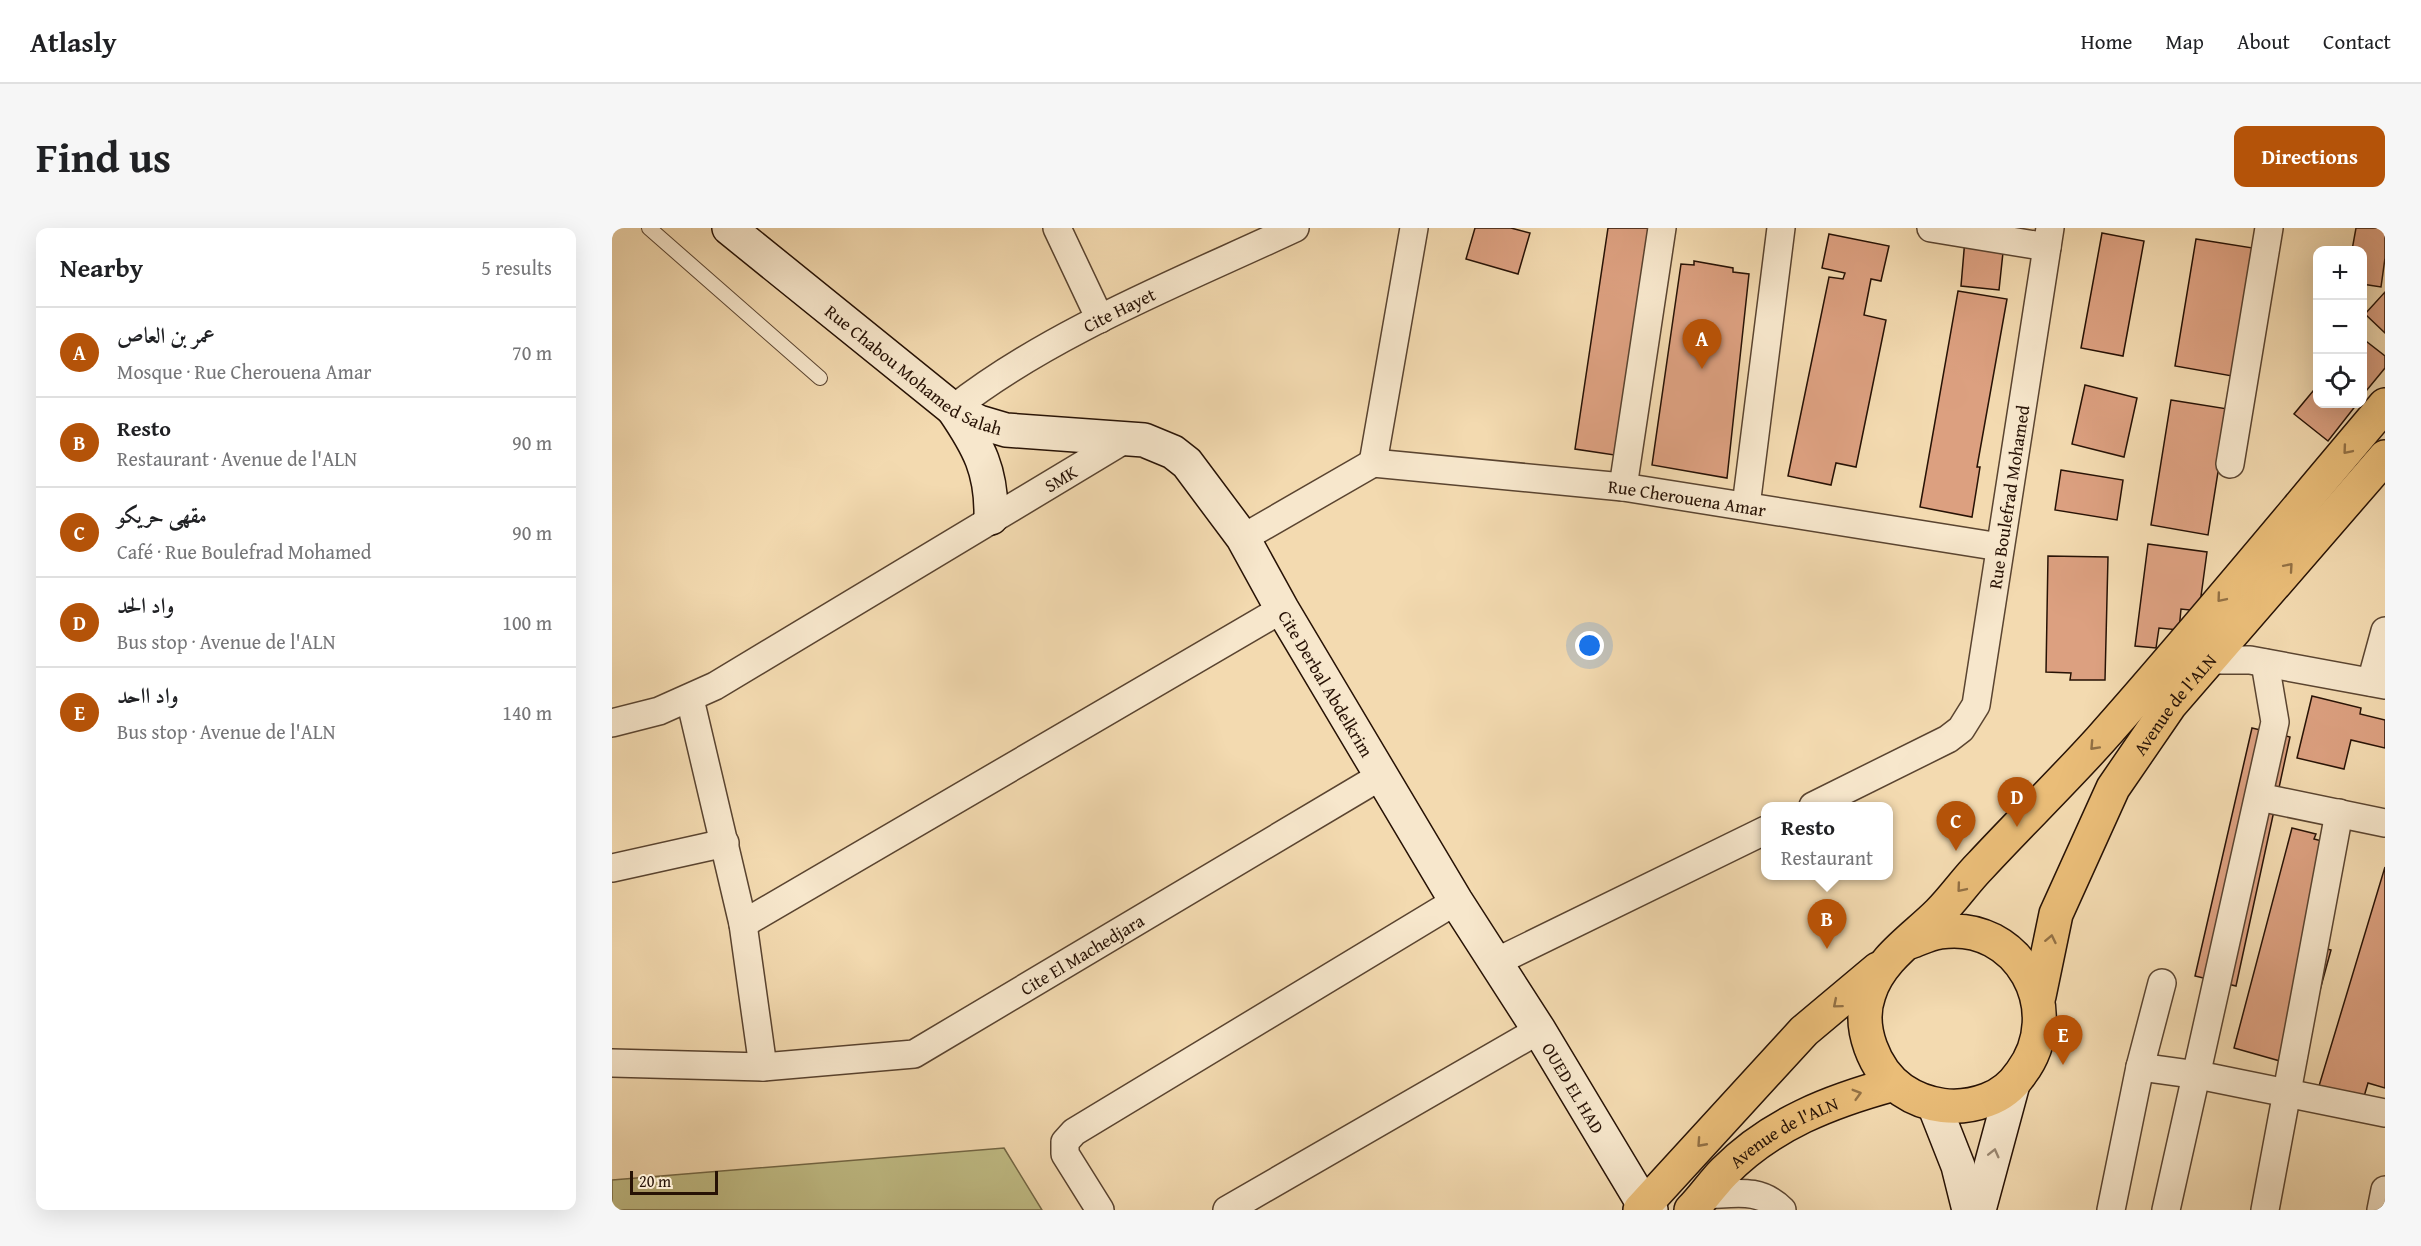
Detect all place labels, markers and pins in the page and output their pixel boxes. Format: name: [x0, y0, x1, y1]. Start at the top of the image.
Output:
pin: A: [1682, 320, 1722, 369]
pin: D: [1998, 778, 2036, 827]
pin: C: [1936, 802, 1976, 851]
pin: B: [1808, 900, 1846, 949]
pin: E: [2044, 1016, 2082, 1065]

